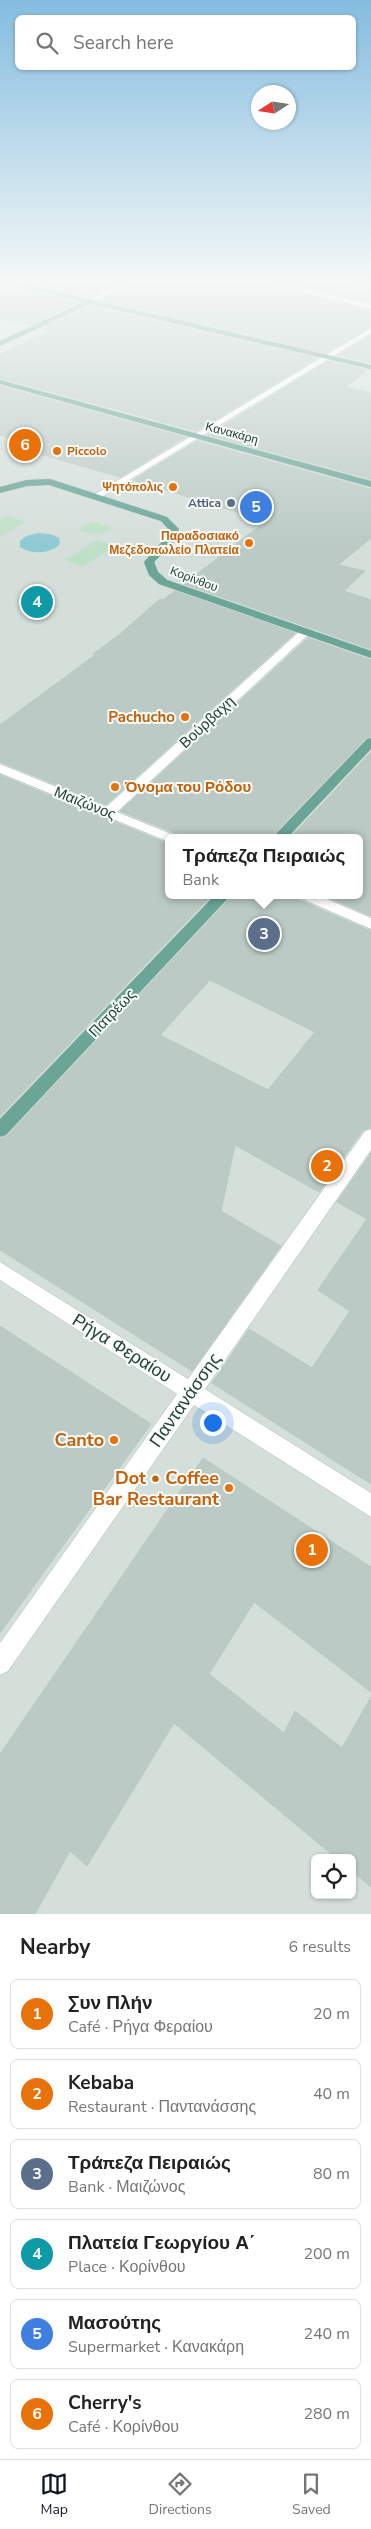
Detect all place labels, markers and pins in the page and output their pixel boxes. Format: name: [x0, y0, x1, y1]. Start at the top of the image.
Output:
pin: 6: [9, 426, 41, 464]
place label: Piccolo: [67, 443, 107, 459]
marker: Piccolo: [51, 445, 63, 457]
place label: Ψητόπολις: [102, 479, 163, 495]
marker: Ψητόπολις: [167, 481, 179, 493]
pin: 5: [240, 488, 272, 526]
place label: Attica: [188, 495, 221, 511]
marker: Attica: [225, 497, 237, 509]
place label: Παραδοσιακό Μεζεδοπωλείο Πλατεία: [109, 528, 240, 558]
marker: Παραδοσιακό Μεζεδοπωλείο Πλατεία: [243, 537, 255, 549]
pin: 4: [21, 583, 53, 621]
place label: Pachucho: [108, 707, 175, 727]
marker: Pachucho: [179, 711, 191, 723]
place label: Όνομα του Ρόδου: [124, 777, 251, 797]
marker: Όνομα του Ρόδου: [109, 781, 121, 793]
pin: 3: [248, 915, 280, 953]
pin: 2: [311, 1147, 343, 1185]
place label: Canto: [55, 1428, 104, 1452]
marker: Canto: [108, 1434, 120, 1446]
place label: Dot • Coffee Bar Restaurant: [93, 1466, 219, 1511]
marker: Dot • Coffee Bar Restaurant: [223, 1482, 235, 1494]
pin: 1: [296, 1531, 328, 1569]

